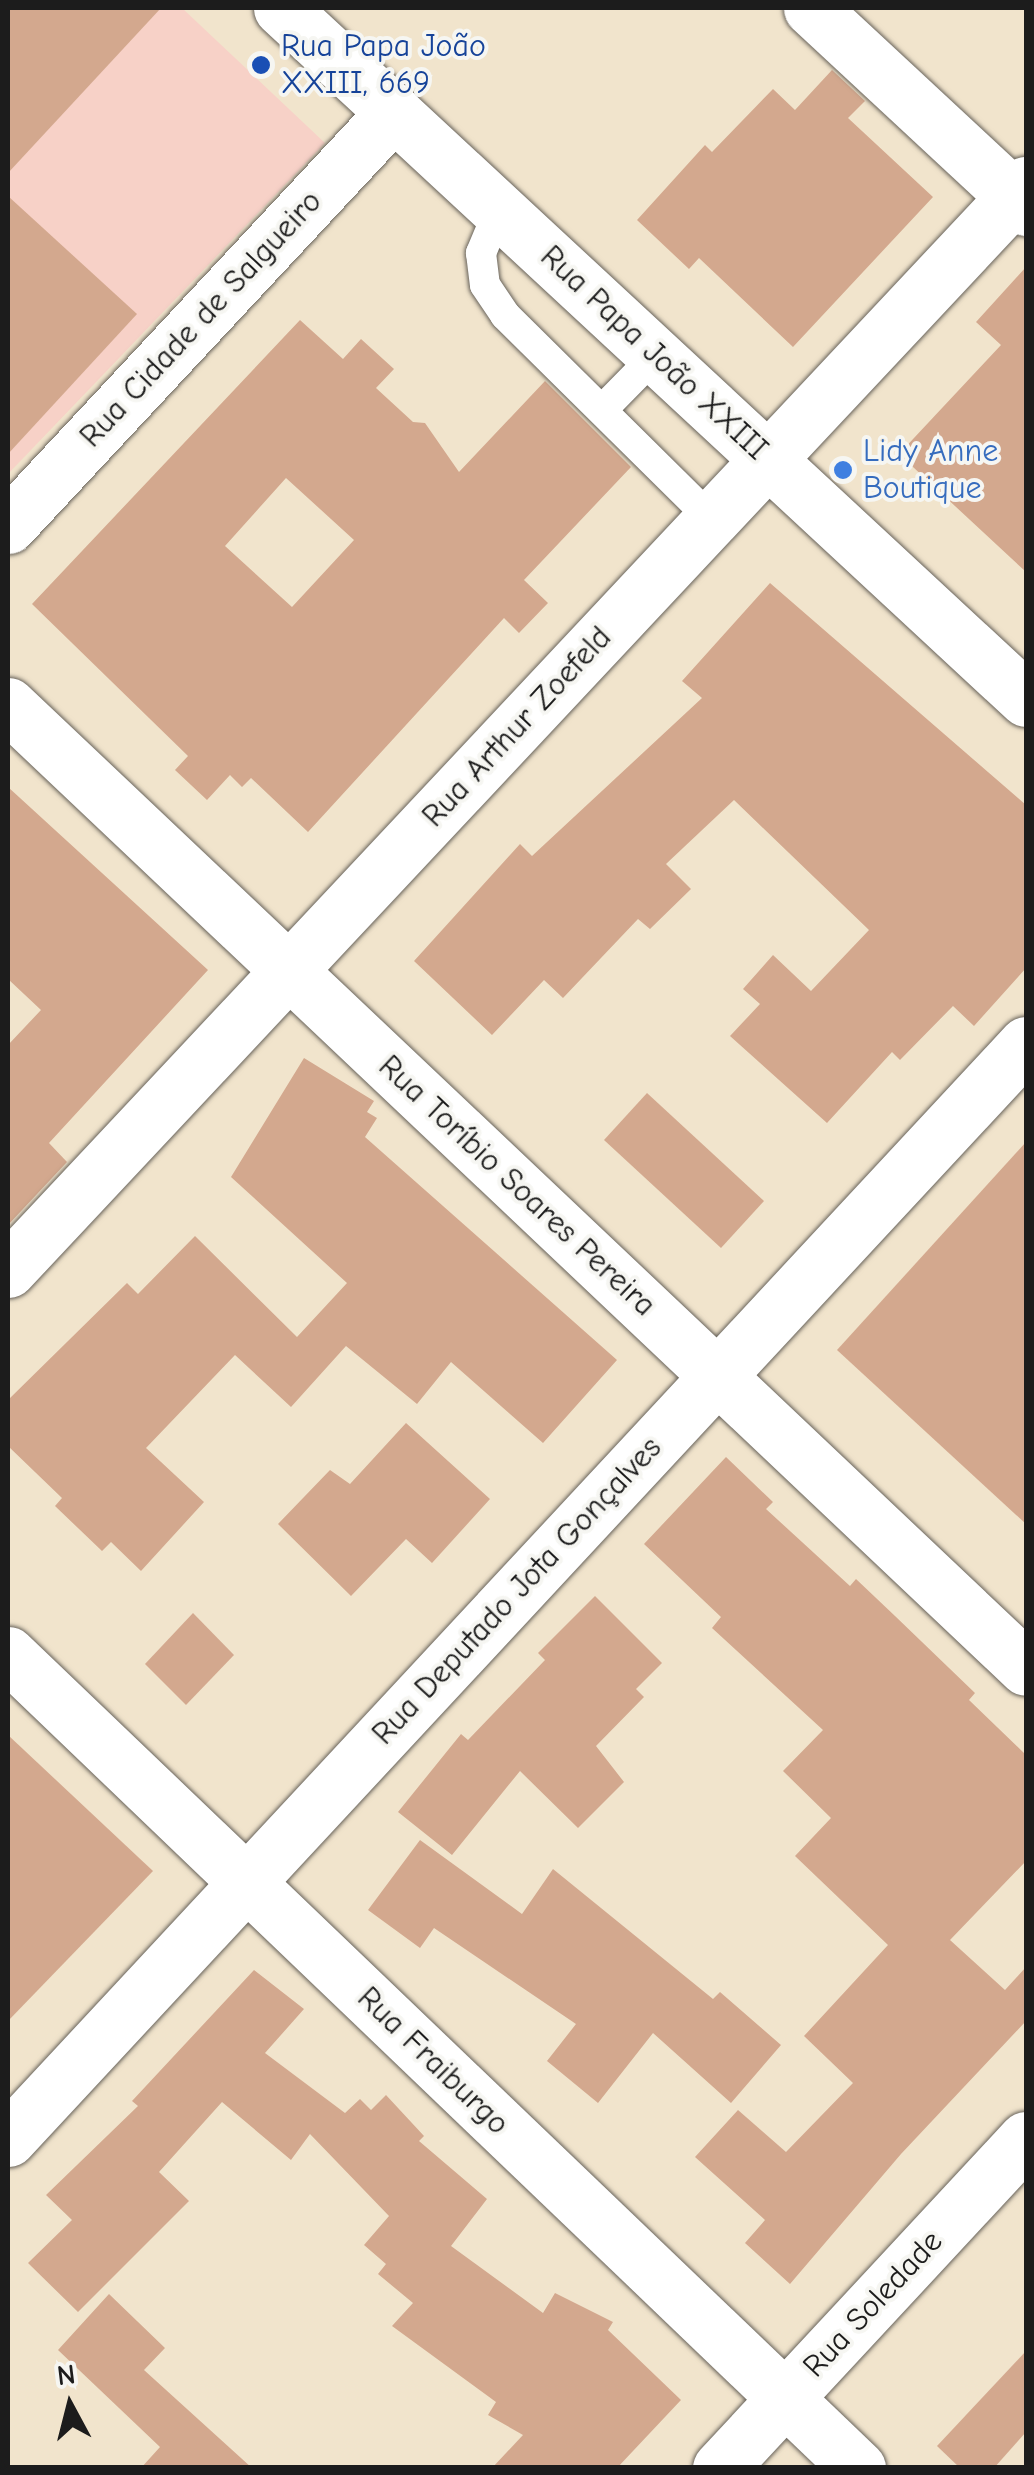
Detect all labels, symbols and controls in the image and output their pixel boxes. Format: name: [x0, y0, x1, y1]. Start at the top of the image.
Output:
place label: Rua Papa João XXIII, 669: [281, 28, 486, 103]
marker: Rua Papa João XXIII, 669: [250, 54, 272, 76]
street label: Rua Cidade de Salgueiro: [72, 183, 330, 455]
street label: Rua Papa João XXIII: [532, 238, 776, 468]
place label: Lidy Anne Boutique: [863, 433, 998, 508]
marker: Lidy Anne Boutique: [832, 459, 854, 481]
street label: Rua Arthur Zoefeld: [414, 619, 620, 835]
street label: Rua Toríbio Soares Pereira: [370, 1047, 664, 1325]
street label: Rua Deputado Jota Gonçalves: [364, 1429, 670, 1753]
street label: Rua Fraiburgo: [349, 1979, 517, 2143]
street label: Rua Soledade: [795, 2223, 951, 2385]
north arrow: [20, 2355, 120, 2455]
text: N: [55, 2358, 77, 2392]

